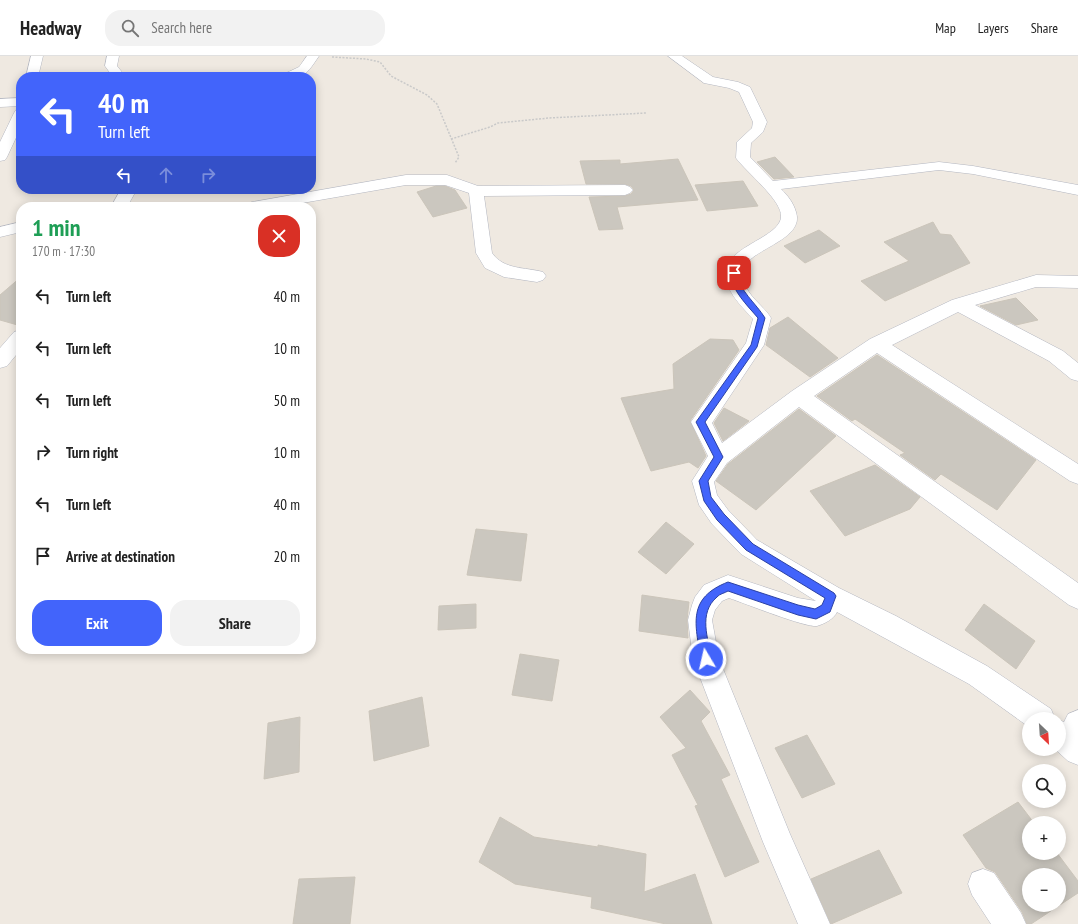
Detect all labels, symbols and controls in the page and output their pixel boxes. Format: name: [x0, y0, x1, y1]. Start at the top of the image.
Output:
search box: [105, 10, 385, 46]
text: Headway: [20, 16, 81, 40]
icon: search: [119, 17, 141, 39]
text: Search here: [151, 18, 212, 37]
text: Map: [935, 19, 956, 37]
text: Layers: [978, 19, 1009, 37]
text: Share: [1031, 19, 1058, 37]
text: 40 m: [98, 84, 149, 121]
icon: left: [32, 88, 84, 140]
text: Turn left: [98, 120, 150, 143]
icon: left: [113, 164, 135, 186]
icon: ahead: [155, 164, 177, 186]
icon: right: [197, 164, 219, 186]
text: 1 min: [32, 212, 80, 243]
button: close: [258, 215, 300, 257]
text: 170 m · 17:30: [32, 243, 95, 260]
pin: [717, 256, 751, 290]
icon: arrive: [723, 262, 745, 284]
icon: left: [32, 285, 54, 307]
text: Turn left: [66, 287, 111, 306]
text: 40 m: [274, 287, 300, 306]
icon: left: [32, 337, 54, 359]
text: Turn left: [66, 339, 111, 358]
text: 10 m: [274, 339, 300, 358]
icon: left: [32, 389, 54, 411]
text: Turn left: [66, 391, 111, 410]
text: 50 m: [274, 391, 300, 410]
icon: right: [32, 441, 54, 463]
text: Turn right: [66, 443, 118, 462]
text: 10 m: [274, 443, 300, 462]
icon: left: [32, 493, 54, 515]
text: Turn left: [66, 495, 111, 514]
text: 40 m: [274, 495, 300, 514]
icon: arrive: [32, 545, 54, 567]
text: Arrive at destination: [66, 547, 175, 566]
text: 20 m: [274, 547, 300, 566]
button: Exit: [32, 600, 162, 646]
button: Share: [170, 600, 300, 646]
position arrow: [685, 638, 727, 680]
north arrow: [1022, 712, 1066, 756]
map controls: [1022, 712, 1066, 912]
button: search: [1022, 764, 1066, 808]
button: +: [1022, 816, 1066, 860]
button: −: [1022, 868, 1066, 912]

